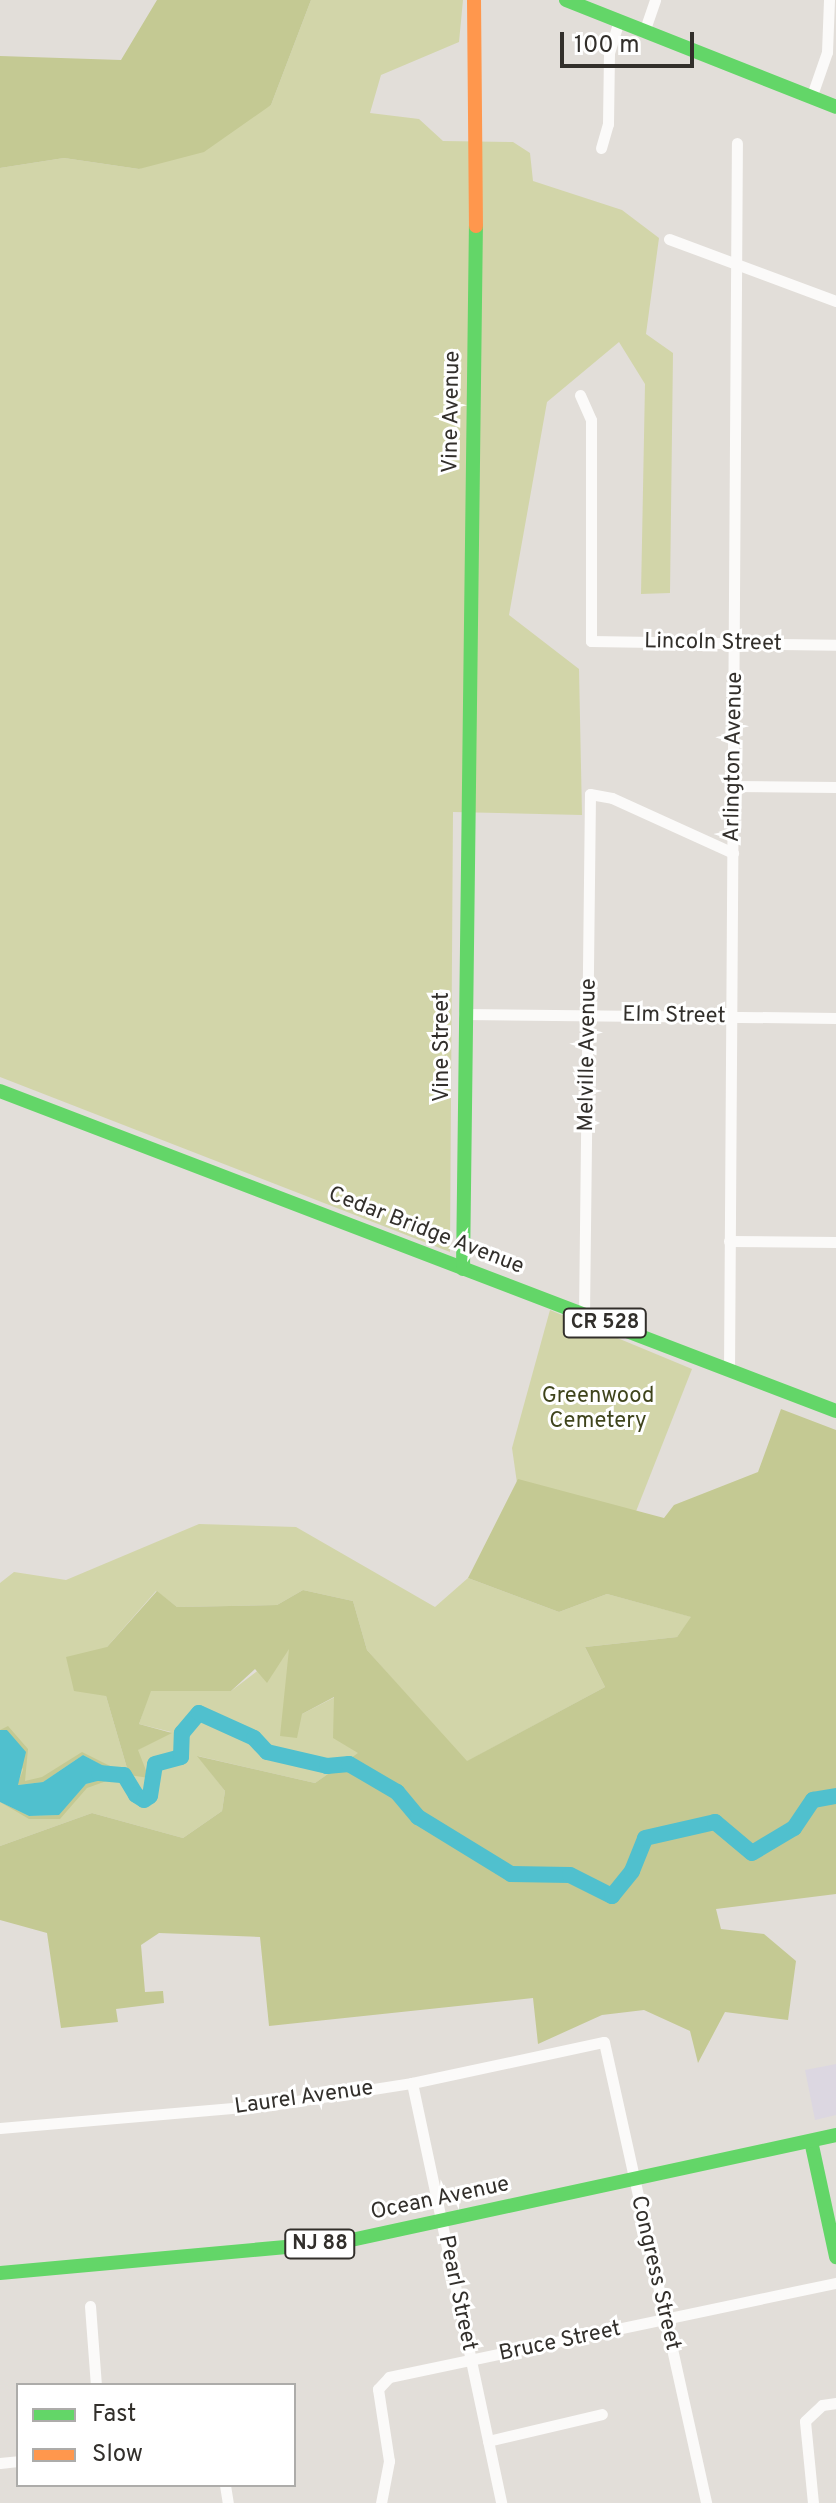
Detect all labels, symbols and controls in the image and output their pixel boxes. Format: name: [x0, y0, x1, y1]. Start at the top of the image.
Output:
scale bar: [564, 16, 698, 66]
text: 100 m: [574, 31, 640, 61]
street label: Vine Avenue: [438, 350, 466, 474]
street label: Lincoln Street: [644, 629, 782, 657]
street label: Arlington Avenue: [719, 671, 749, 843]
street label: Melville Avenue: [573, 978, 603, 1132]
street label: Vine Street: [430, 992, 456, 1102]
street label: Elm Street: [622, 1002, 726, 1030]
street label: Cedar Bridge Avenue: [324, 1181, 528, 1281]
road number: CR 528: [561, 1307, 649, 1339]
park label: Greenwood Cemetery: [542, 1383, 654, 1434]
street label: Laurel Avenue: [232, 2075, 376, 2121]
street label: Ocean Avenue: [368, 2171, 512, 2227]
street label: Congress Street: [624, 2193, 686, 2353]
road number: NJ 88: [284, 2228, 356, 2260]
street label: Pearl Street: [432, 2233, 482, 2353]
street label: Bruce Street: [497, 2316, 623, 2368]
legend: [16, 2383, 296, 2487]
text: Fast: [92, 2400, 136, 2430]
text: Slow: [92, 2440, 143, 2470]

